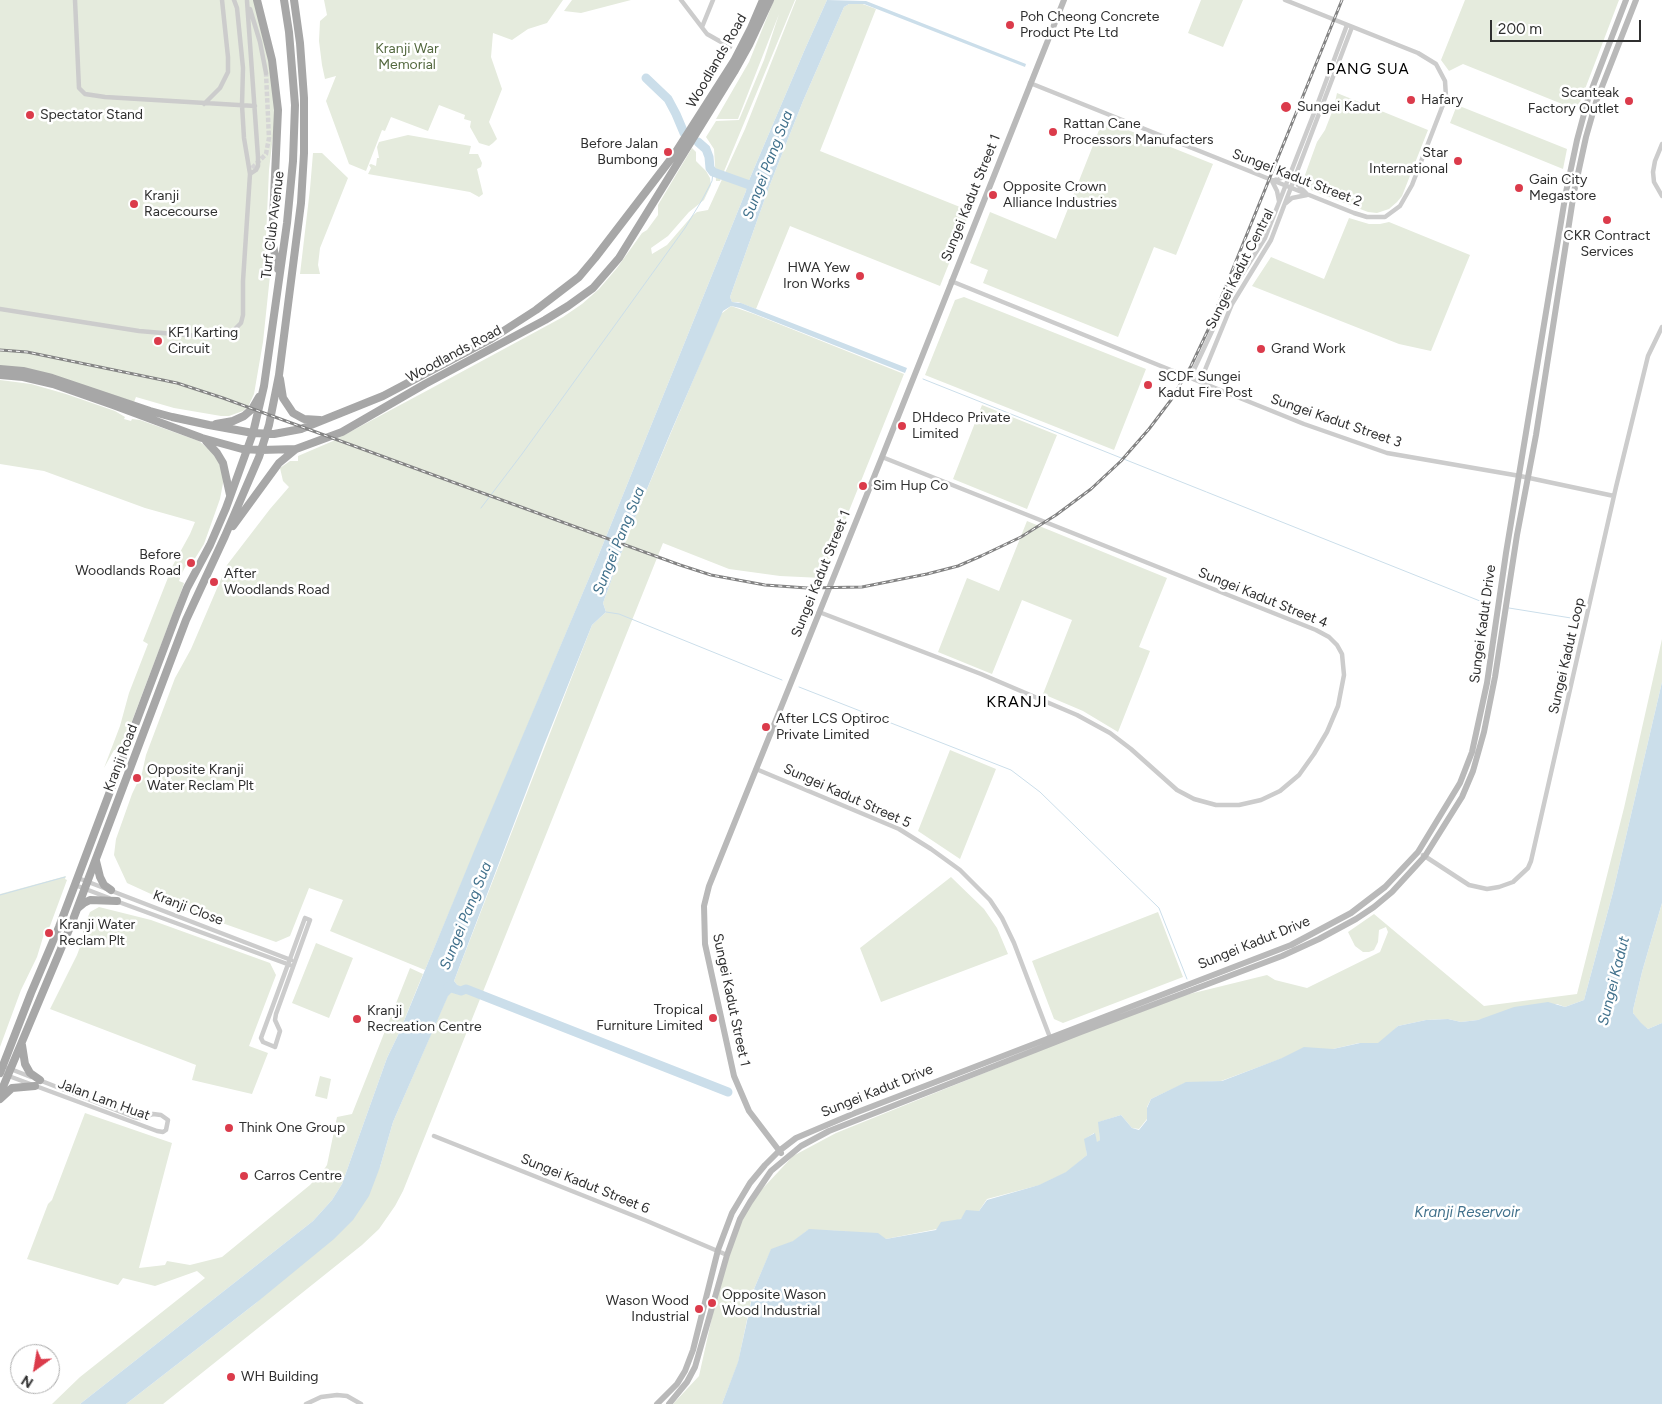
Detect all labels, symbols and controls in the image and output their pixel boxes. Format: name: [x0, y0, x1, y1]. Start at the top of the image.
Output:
place label: Poh Cheong Concrete Product Pte Ltd: [1020, 9, 1159, 41]
scale bar: [1492, 10, 1643, 42]
street label: Woodlands Road: [683, 11, 751, 111]
marker: Poh Cheong Concrete Product Pte Ltd: [1004, 19, 1016, 31]
text: 200 m: [1498, 20, 1542, 38]
park label: Kranji War Memorial: [375, 41, 439, 74]
district label: PANG SUA: [1325, 61, 1411, 79]
place label: Scanteak Factory Outlet: [1528, 85, 1619, 118]
place label: Hafary: [1421, 92, 1463, 108]
marker: Hafary: [1405, 94, 1417, 106]
marker: Scanteak Factory Outlet: [1623, 95, 1635, 107]
place label: Sungei Kadut: [1297, 99, 1381, 115]
marker: Sungei Kadut: [1279, 100, 1293, 114]
place label: Spectator Stand: [40, 107, 143, 123]
water label: Sungei Pang Sua: [739, 108, 797, 222]
marker: Spectator Stand: [24, 109, 36, 121]
place label: Rattan Cane Processors Manufacters: [1063, 116, 1214, 148]
marker: Rattan Cane Processors Manufacters: [1047, 126, 1059, 138]
street label: Sungei Kadut Street 1: [938, 132, 1004, 264]
place label: Before Jalan Bumbong: [580, 136, 658, 168]
place label: Star International: [1369, 145, 1448, 178]
marker: Before Jalan Bumbong: [662, 146, 674, 158]
street label: Sungei Kadut Street 2: [1230, 146, 1364, 210]
marker: Star International: [1452, 155, 1464, 167]
street label: Turf Club Avenue: [258, 170, 288, 280]
place label: Gain City Megastore: [1529, 172, 1596, 204]
place label: Opposite Crown Alliance Industries: [1003, 179, 1117, 212]
marker: Gain City Megastore: [1513, 182, 1525, 194]
place label: Kranji Racecourse: [144, 188, 218, 220]
marker: Opposite Crown Alliance Industries: [987, 189, 999, 201]
marker: Kranji Racecourse: [128, 198, 140, 210]
street label: Sungei Kadut Central: [1202, 206, 1278, 332]
marker: CKR Contract Services: [1601, 214, 1613, 226]
place label: CKR Contract Services: [1564, 228, 1650, 260]
place label: HWA Yew Iron Works: [783, 260, 850, 292]
marker: HWA Yew Iron Works: [854, 270, 866, 282]
street label: Woodlands Road: [403, 322, 505, 386]
place label: KF1 Karting Circuit: [168, 325, 238, 358]
marker: KF1 Karting Circuit: [152, 335, 164, 347]
place label: Grand Work: [1271, 341, 1345, 357]
marker: Grand Work: [1255, 343, 1267, 355]
place label: SCDF Sungei Kadut Fire Post: [1158, 369, 1253, 402]
marker: SCDF Sungei Kadut Fire Post: [1142, 379, 1154, 391]
street label: Sungei Kadut Street 3: [1268, 391, 1404, 451]
place label: DHdeco Private Limited: [912, 410, 1010, 442]
marker: DHdeco Private Limited: [896, 420, 908, 432]
place label: Sim Hup Co: [873, 478, 948, 494]
marker: Sim Hup Co: [857, 480, 869, 492]
water label: Sungei Pang Sua: [589, 484, 649, 598]
street label: Sungei Kadut Street 1: [788, 508, 854, 640]
place label: Before Woodlands Road: [75, 547, 181, 580]
marker: Before Woodlands Road: [185, 557, 197, 569]
street label: Sungei Kadut Street 4: [1196, 564, 1330, 632]
street label: Sungei Kadut Drive: [1466, 564, 1500, 684]
place label: After Woodlands Road: [224, 566, 330, 598]
marker: After Woodlands Road: [208, 576, 220, 588]
street label: Sungei Kadut Loop: [1545, 596, 1589, 716]
district label: KRANJI: [985, 692, 1049, 712]
place label: After LCS Optiroc Private Limited: [776, 711, 889, 744]
marker: After LCS Optiroc Private Limited: [760, 721, 772, 733]
street label: Kranji Road: [100, 722, 142, 794]
street label: Sungei Kadut Street 5: [781, 760, 913, 832]
place label: Opposite Kranji Water Reclam Plt: [147, 762, 254, 794]
marker: Opposite Kranji Water Reclam Plt: [131, 772, 143, 784]
water label: Sungei Pang Sua: [436, 859, 496, 973]
street label: Kranji Close: [150, 887, 226, 929]
street label: Sungei Kadut Drive: [1195, 913, 1313, 973]
place label: Kranji Water Reclam Plt: [59, 917, 135, 950]
marker: Kranji Water Reclam Plt: [43, 927, 55, 939]
street label: Sungei Kadut Street 1: [709, 932, 753, 1068]
water label: Sungei Kadut: [1594, 935, 1634, 1027]
place label: Tropical Furniture Limited: [596, 1002, 703, 1034]
place label: Kranji Recreation Centre: [367, 1003, 482, 1036]
marker: Tropical Furniture Limited: [707, 1012, 719, 1024]
marker: Kranji Recreation Centre: [351, 1013, 363, 1025]
street label: Sungei Kadut Drive: [818, 1061, 936, 1121]
street label: Jalan Lam Huat: [56, 1076, 152, 1124]
place label: Think One Group: [239, 1120, 345, 1136]
marker: Think One Group: [223, 1122, 235, 1134]
street label: Sungei Kadut Street 6: [518, 1150, 652, 1218]
place label: Carros Centre: [254, 1168, 342, 1184]
marker: Carros Centre: [238, 1170, 250, 1182]
water label: Kranji Reservoir: [1414, 1204, 1520, 1222]
place label: Opposite Wason Wood Industrial: [722, 1287, 826, 1320]
place label: Wason Wood Industrial: [606, 1293, 689, 1325]
marker: Opposite Wason Wood Industrial: [706, 1297, 718, 1309]
marker: Wason Wood Industrial: [693, 1303, 705, 1315]
north arrow: [10, 1344, 60, 1394]
place label: WH Building: [241, 1369, 319, 1385]
text: N: [18, 1371, 36, 1391]
marker: WH Building: [225, 1371, 237, 1383]

